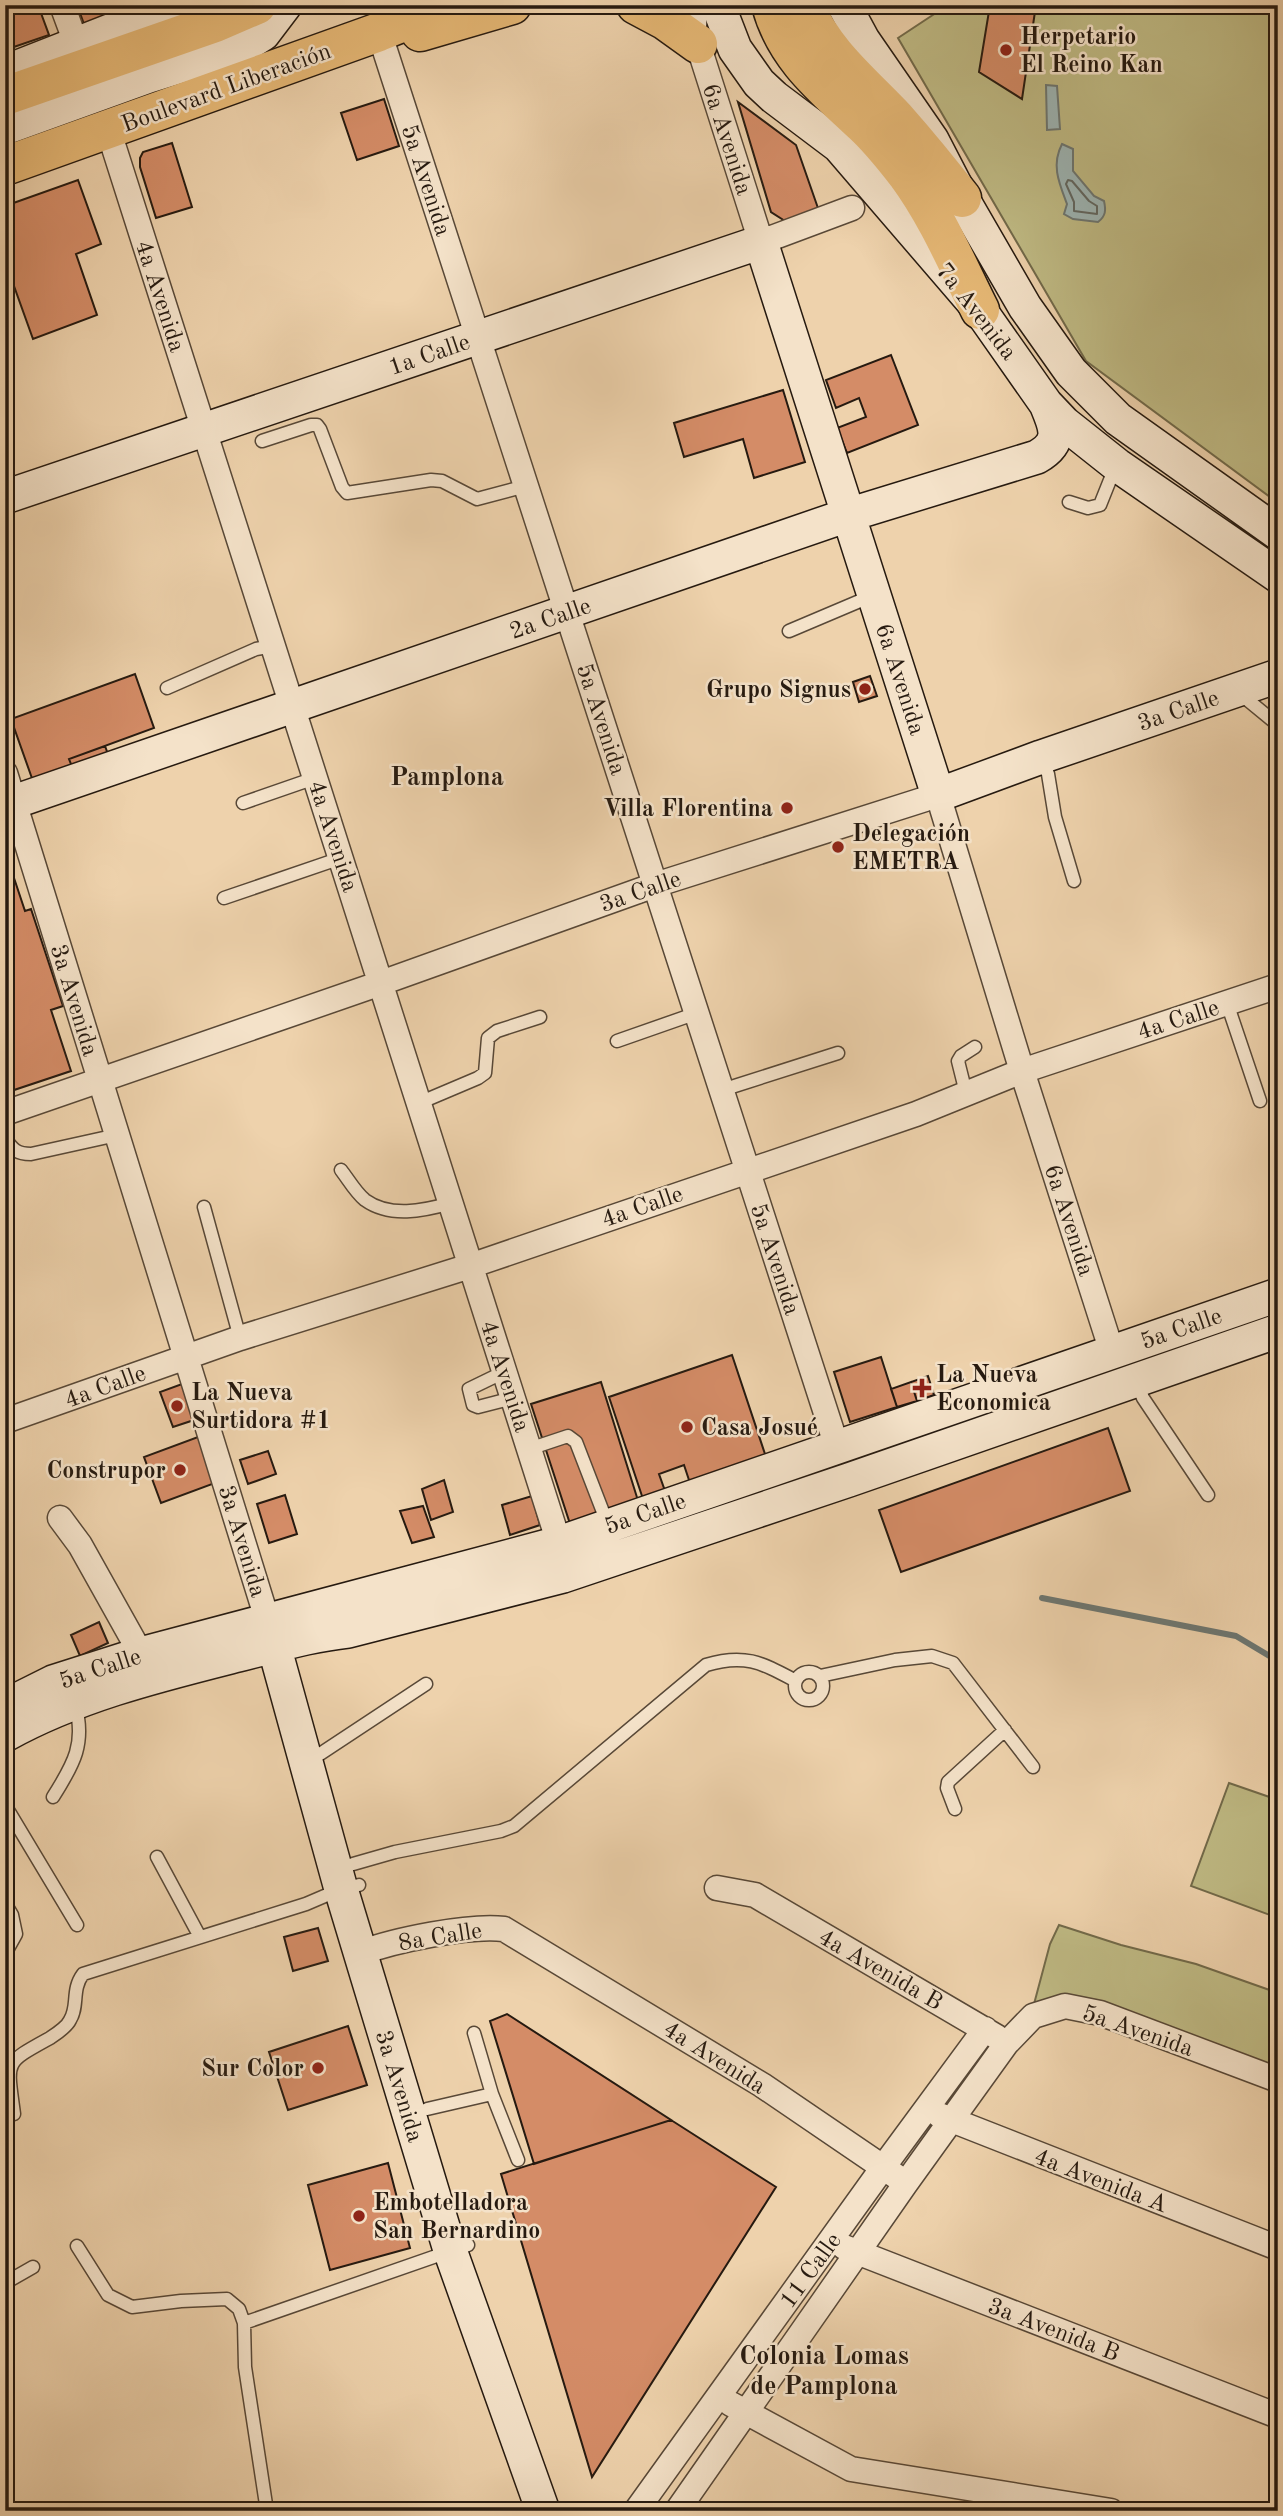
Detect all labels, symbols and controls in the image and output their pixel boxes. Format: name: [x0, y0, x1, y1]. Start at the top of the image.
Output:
place label: Herpetario El Reino Kan: [1020, 26, 1163, 78]
street label: Boulevard Liberación: [119, 40, 335, 138]
marker: Herpetario El Reino Kan: [998, 42, 1014, 58]
street label: 6a Avenida: [697, 81, 755, 198]
street label: 5a Avenida: [396, 122, 454, 239]
street label: 4a Avenida: [130, 238, 188, 355]
street label: 7a Avenida: [930, 259, 1021, 365]
street label: 1a Calle: [386, 331, 473, 381]
street label: 2a Calle: [507, 595, 594, 645]
street label: 6a Avenida: [870, 621, 928, 738]
street label: 5a Avenida: [571, 661, 629, 778]
place label: Grupo Signus: [706, 679, 851, 703]
marker: Grupo Signus: [857, 681, 873, 697]
street label: 3a Calle: [1135, 687, 1222, 737]
district label: Pamplona: [390, 765, 504, 791]
street label: 4a Avenida: [303, 778, 361, 895]
place label: Villa Florentina: [603, 798, 773, 822]
marker: Villa Florentina: [779, 800, 795, 816]
place label: Delegación EMETRA: [852, 823, 970, 875]
marker: Delegación EMETRA: [830, 839, 846, 855]
street label: 3a Calle: [597, 868, 684, 918]
street label: 3a Avenida: [45, 942, 102, 1060]
street label: 4a Calle: [1135, 996, 1222, 1045]
street label: 6a Avenida: [1039, 1162, 1097, 1279]
street label: 4a Calle: [599, 1183, 686, 1233]
street label: 5a Avenida: [745, 1201, 803, 1318]
street label: 5a Calle: [1138, 1305, 1225, 1355]
street label: 4a Avenida: [475, 1318, 533, 1435]
street label: 4a Calle: [62, 1362, 149, 1414]
place label: La Nueva Economica: [936, 1364, 1051, 1416]
marker: La Nueva Economica: [914, 1380, 930, 1396]
place label: La Nueva Surtidora #1: [191, 1382, 331, 1434]
marker: La Nueva Surtidora #1: [169, 1398, 185, 1414]
place label: Casa Josué: [701, 1417, 818, 1441]
marker: Casa Josué: [679, 1419, 695, 1435]
place label: Construpor: [46, 1460, 166, 1484]
marker: Construpor: [172, 1462, 188, 1478]
street label: 3a Avenida: [213, 1483, 270, 1601]
street label: 5a Calle: [602, 1490, 689, 1540]
street label: 5a Calle: [57, 1645, 144, 1694]
street label: 8a Calle: [397, 1920, 484, 1956]
street label: 4a Avenida B: [814, 1926, 946, 2016]
street label: 5a Avenida: [1079, 2002, 1196, 2062]
street label: 4a Avenida: [659, 2018, 769, 2100]
street label: 3a Avenida: [370, 2028, 427, 2146]
place label: Sur Color: [201, 2058, 304, 2082]
marker: Sur Color: [310, 2060, 326, 2076]
street label: 4a Avenida A: [1030, 2145, 1170, 2218]
place label: Embotelladora San Bernardino: [373, 2192, 540, 2244]
marker: Embotelladora San Bernardino: [351, 2208, 367, 2224]
street label: 11 Calle: [776, 2229, 847, 2313]
street label: 3a Avenida B: [984, 2295, 1122, 2367]
district label: Colonia Lomas de Pamplona: [739, 2344, 909, 2400]

